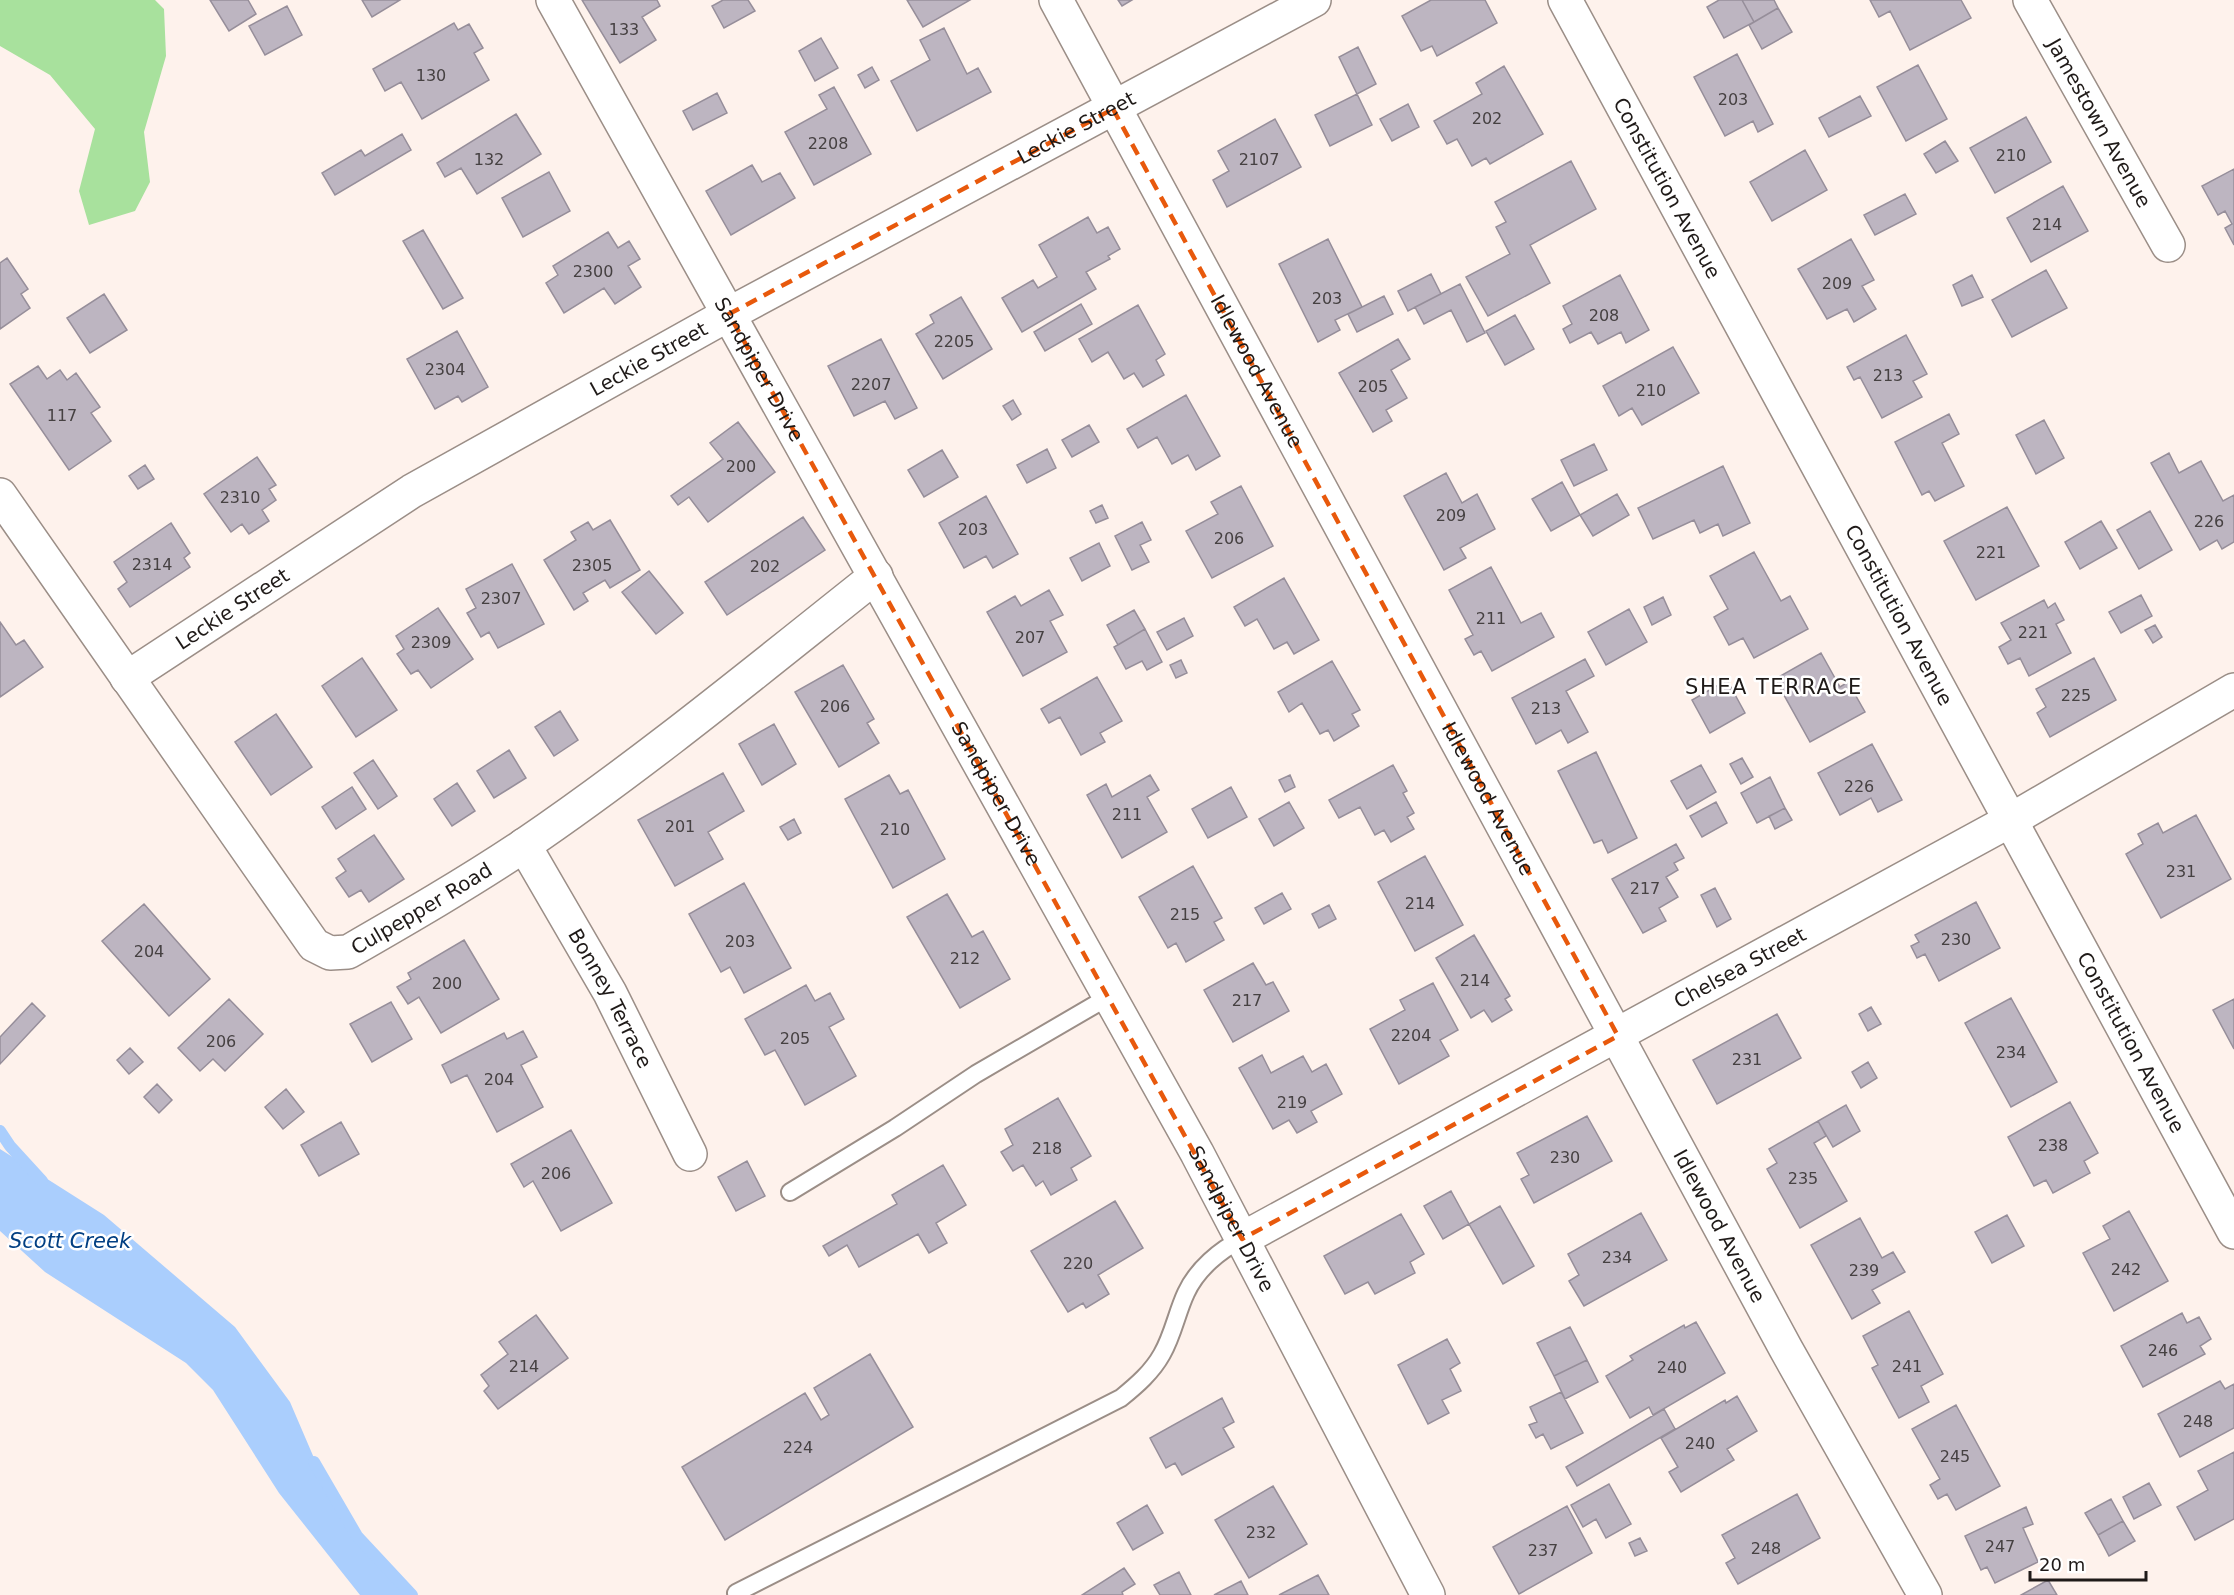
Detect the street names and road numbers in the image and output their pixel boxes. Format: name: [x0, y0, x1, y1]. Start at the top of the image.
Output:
street label: Jamestown Avenue: [2041, 32, 2156, 212]
street label: Leckie Street: [1013, 86, 1140, 169]
street label: Constitution Avenue: [1608, 93, 1726, 283]
street label: Idlewood Avenue: [1206, 290, 1308, 452]
street label: Sandpiper Drive: [709, 293, 809, 446]
street label: Leckie Street: [586, 316, 712, 401]
street label: Constitution Avenue: [1840, 521, 1958, 710]
street label: Leckie Street: [171, 563, 294, 655]
street label: Sandpiper Drive: [946, 717, 1046, 870]
street label: Idlewood Avenue: [1437, 718, 1539, 879]
street label: Culpepper Road: [347, 857, 496, 960]
street label: Chelsea Street: [1670, 922, 1810, 1013]
street label: Bonney Terrace: [563, 924, 657, 1072]
street label: Constitution Avenue: [2072, 948, 2190, 1137]
street label: Sandpiper Drive: [1183, 1142, 1279, 1296]
street label: Idlewood Avenue: [1668, 1145, 1771, 1307]

